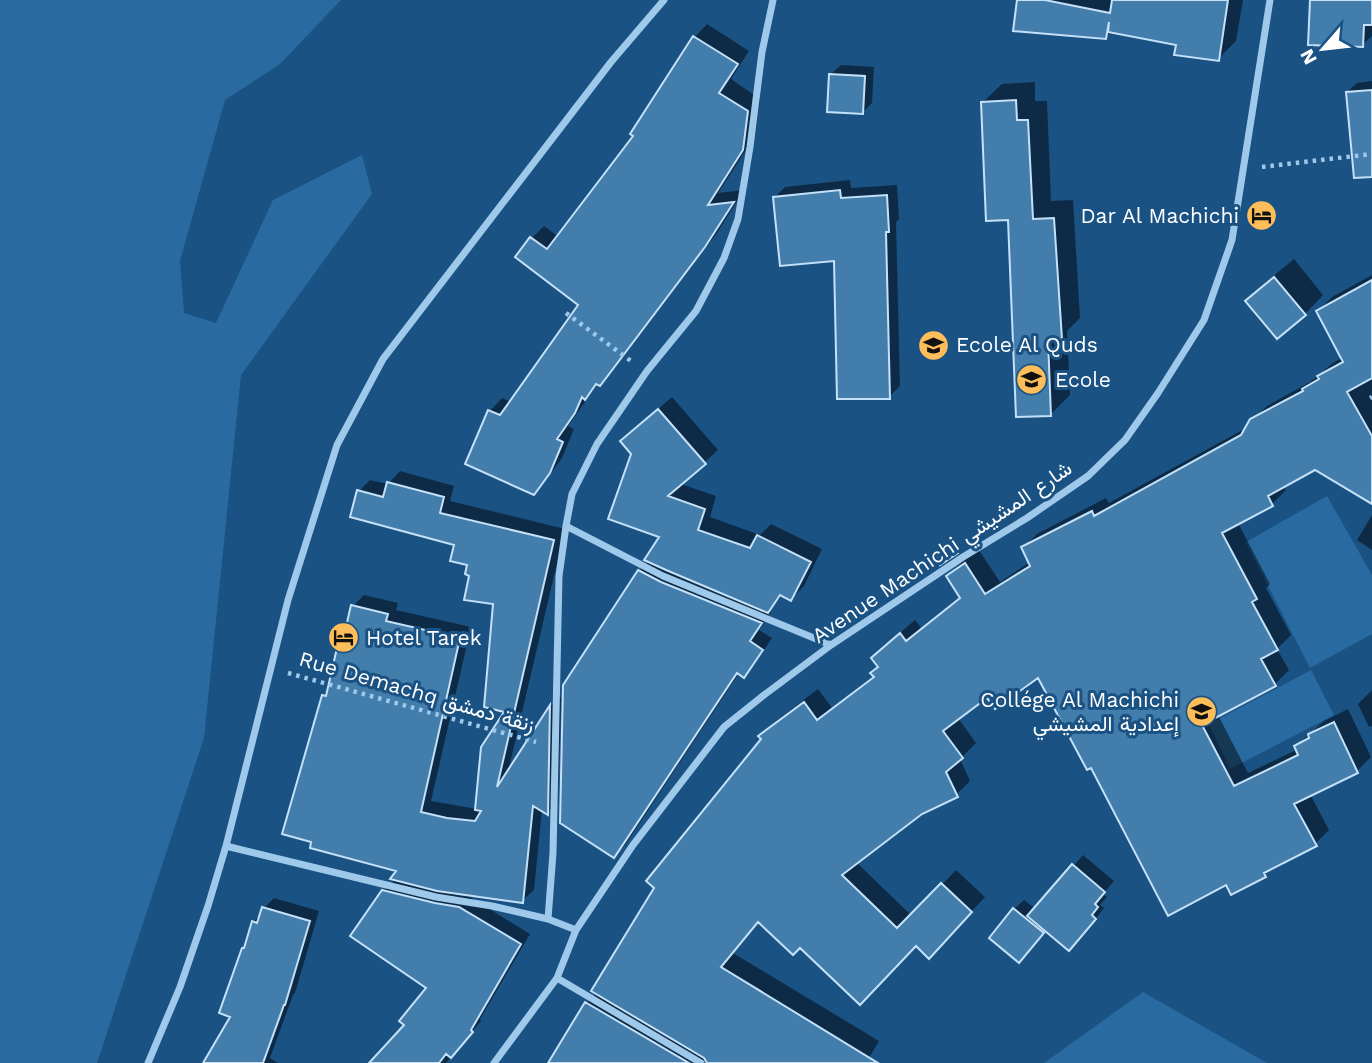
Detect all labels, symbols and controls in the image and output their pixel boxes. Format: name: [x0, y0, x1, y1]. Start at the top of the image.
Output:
north arrow: [1288, 14, 1358, 84]
text: N: [1295, 45, 1322, 68]
hotel icon: Dar Al Machichi: [1245, 199, 1279, 233]
place label: Dar Al Machichi: [1080, 203, 1239, 228]
school or university icon: Ecole Al Quds: [916, 328, 950, 362]
place label: Ecole Al Quds: [956, 332, 1098, 357]
school or university icon: Ecole: [1015, 363, 1049, 397]
place label: Ecole: [1055, 367, 1111, 392]
street label: Avenue Machichi شارع المشيشي: [807, 455, 1079, 652]
hotel icon: Hotel Tarek: [326, 621, 360, 655]
place label: Hotel Tarek: [366, 625, 482, 650]
street label: Rue Demachq زنقة دمشق: [296, 646, 538, 738]
place label: Collége Al Machichi إعدادية المشيشي: [980, 687, 1179, 741]
school or university icon: Collége Al Machichi إعدادية المشيشي: [1185, 695, 1219, 729]

